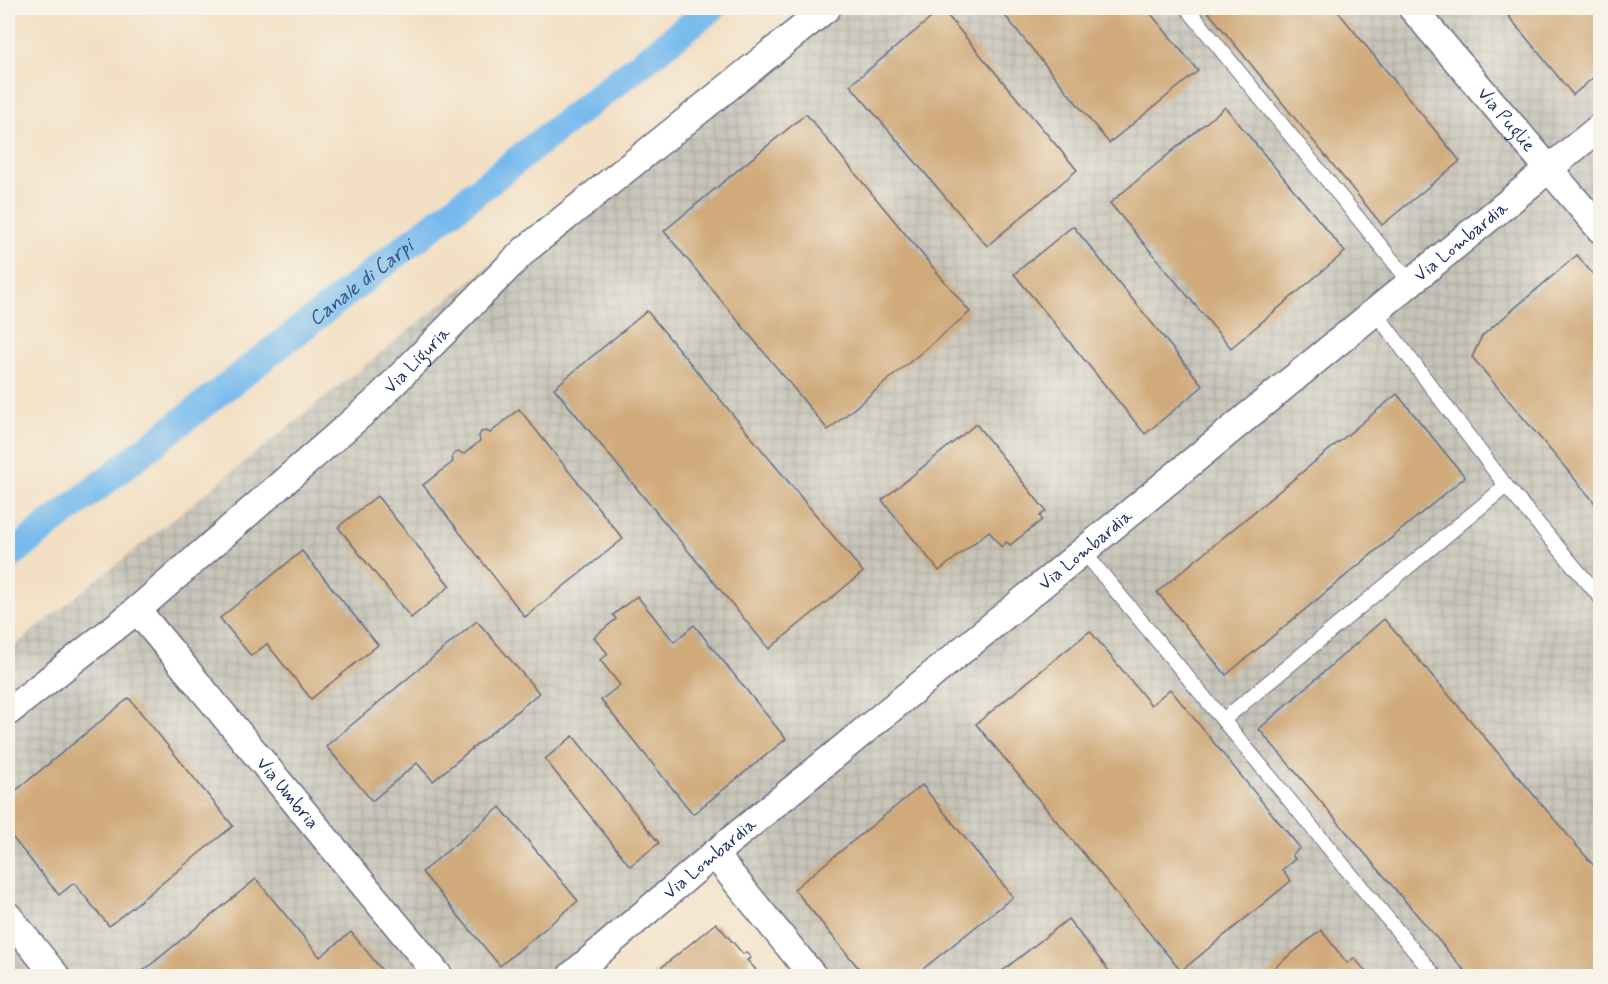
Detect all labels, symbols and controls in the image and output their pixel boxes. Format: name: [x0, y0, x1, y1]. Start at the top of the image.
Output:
street label: Via Puglie: [1471, 82, 1540, 157]
street label: Via Lombardia: [1409, 196, 1514, 288]
water label: Canale di Carpi: [303, 232, 421, 333]
street label: Via Liguria: [379, 321, 456, 399]
street label: Via Lombardia: [1034, 504, 1138, 596]
street label: Via Umbria: [250, 752, 324, 835]
street label: Via Lombardia: [659, 813, 762, 905]

